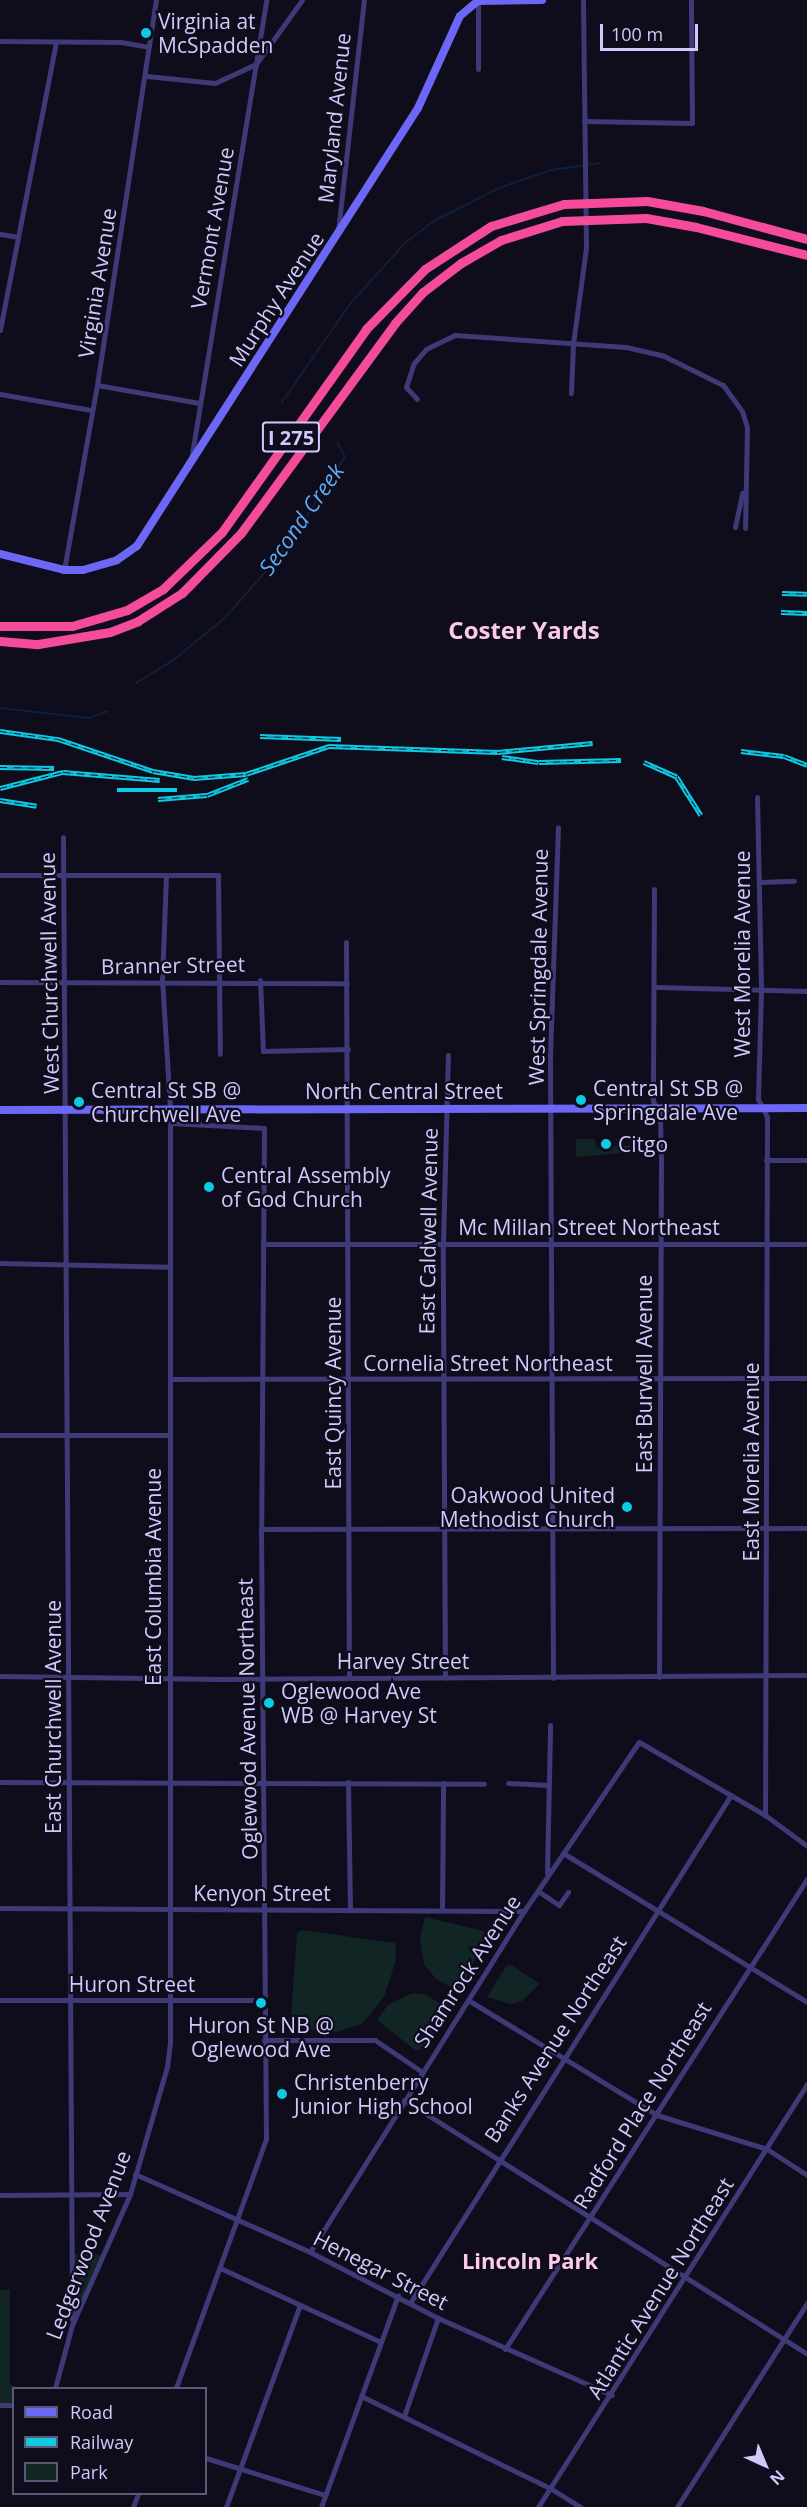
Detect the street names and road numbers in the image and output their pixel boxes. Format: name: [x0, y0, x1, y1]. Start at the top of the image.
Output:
street label: Maryland Avenue: [313, 32, 355, 204]
street label: Vermont Avenue: [185, 145, 239, 311]
street label: Virginia Avenue: [73, 206, 121, 360]
street label: Murphy Avenue: [223, 227, 329, 371]
road number: I 275: [261, 420, 321, 454]
street label: West Springdale Avenue: [523, 848, 553, 1086]
street label: West Morelia Avenue: [729, 851, 755, 1057]
street label: West Churchwell Avenue: [34, 852, 64, 1094]
street label: Branner Street: [101, 951, 245, 979]
street label: North Central Street: [305, 1078, 503, 1104]
street label: East Caldwell Avenue: [414, 1128, 442, 1334]
street label: Mc Millan Street Northeast: [458, 1214, 720, 1240]
street label: East Burwell Avenue: [631, 1275, 657, 1473]
street label: East Quincy Avenue: [320, 1297, 346, 1489]
street label: Cornelia Street Northeast: [363, 1350, 613, 1376]
street label: East Morelia Avenue: [738, 1362, 764, 1562]
street label: East Columbia Avenue: [140, 1468, 166, 1686]
street label: Oglewood Avenue Northeast: [232, 1578, 262, 1860]
street label: East Churchwell Avenue: [40, 1600, 66, 1834]
street label: Harvey Street: [337, 1648, 469, 1674]
street label: Kenyon Street: [193, 1880, 331, 1906]
street label: Shamrock Avenue: [408, 1890, 526, 2052]
street label: Banks Avenue Northeast: [479, 1931, 631, 2147]
street label: Huron Street: [69, 1971, 195, 1997]
street label: Radford Place Northeast: [568, 1997, 716, 2213]
street label: Ledgerwood Avenue: [40, 2147, 136, 2343]
street label: Atlantic Avenue Northeast: [582, 2173, 738, 2403]
street label: Henegar Street: [309, 2225, 453, 2315]

